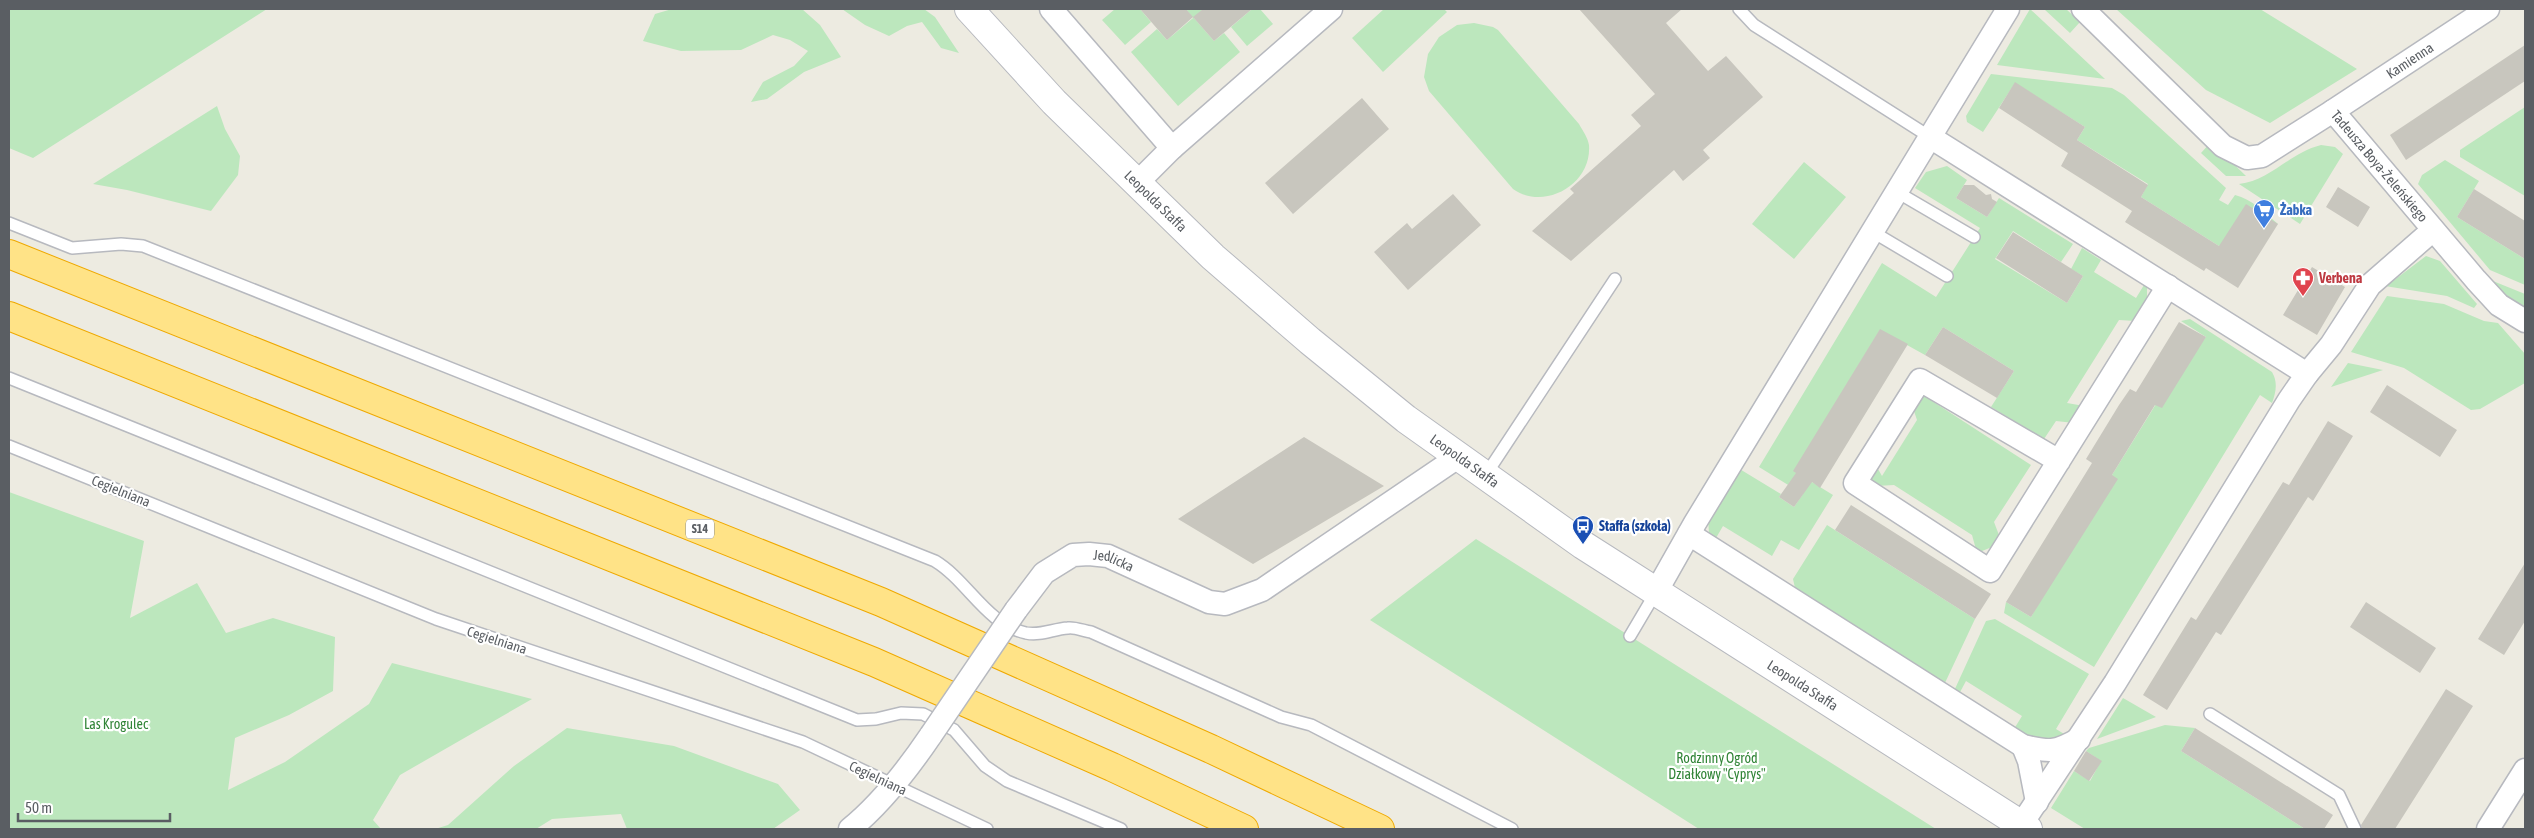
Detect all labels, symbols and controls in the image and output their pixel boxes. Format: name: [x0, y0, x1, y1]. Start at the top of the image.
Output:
street label: Kamienna: [2383, 39, 2436, 82]
street label: Tadeusza Boya-Żeleńskiego: [2328, 107, 2431, 225]
street label: Leopolda Staffa: [1121, 167, 1190, 235]
supermarket icon: Żabka: [2252, 198, 2276, 229]
place label: Żabka: [2280, 201, 2313, 218]
pharmacy icon: Verbena: [2291, 266, 2315, 297]
place label: Verbena: [2318, 270, 2363, 286]
street label: Leopolda Staffa: [1427, 431, 1502, 491]
street label: Cegielniana: [89, 472, 153, 510]
bus stop icon: Staffa (szkoła): [1571, 514, 1595, 545]
place label: Staffa (szkoła): [1599, 518, 1671, 534]
road number: S14: [686, 520, 714, 538]
street label: Jedlicka: [1092, 546, 1136, 575]
street label: Cegielniana: [465, 623, 529, 657]
street label: Leopolda Staffa: [1764, 657, 1841, 714]
park label: Las Krogulec: [84, 716, 149, 732]
park label: Rodzinny Ogród Działkowy "Cyprys": [1668, 750, 1766, 782]
street label: Cegielniana: [847, 758, 909, 798]
scale bar: [18, 790, 170, 822]
text: 50 m: [25, 799, 52, 816]

